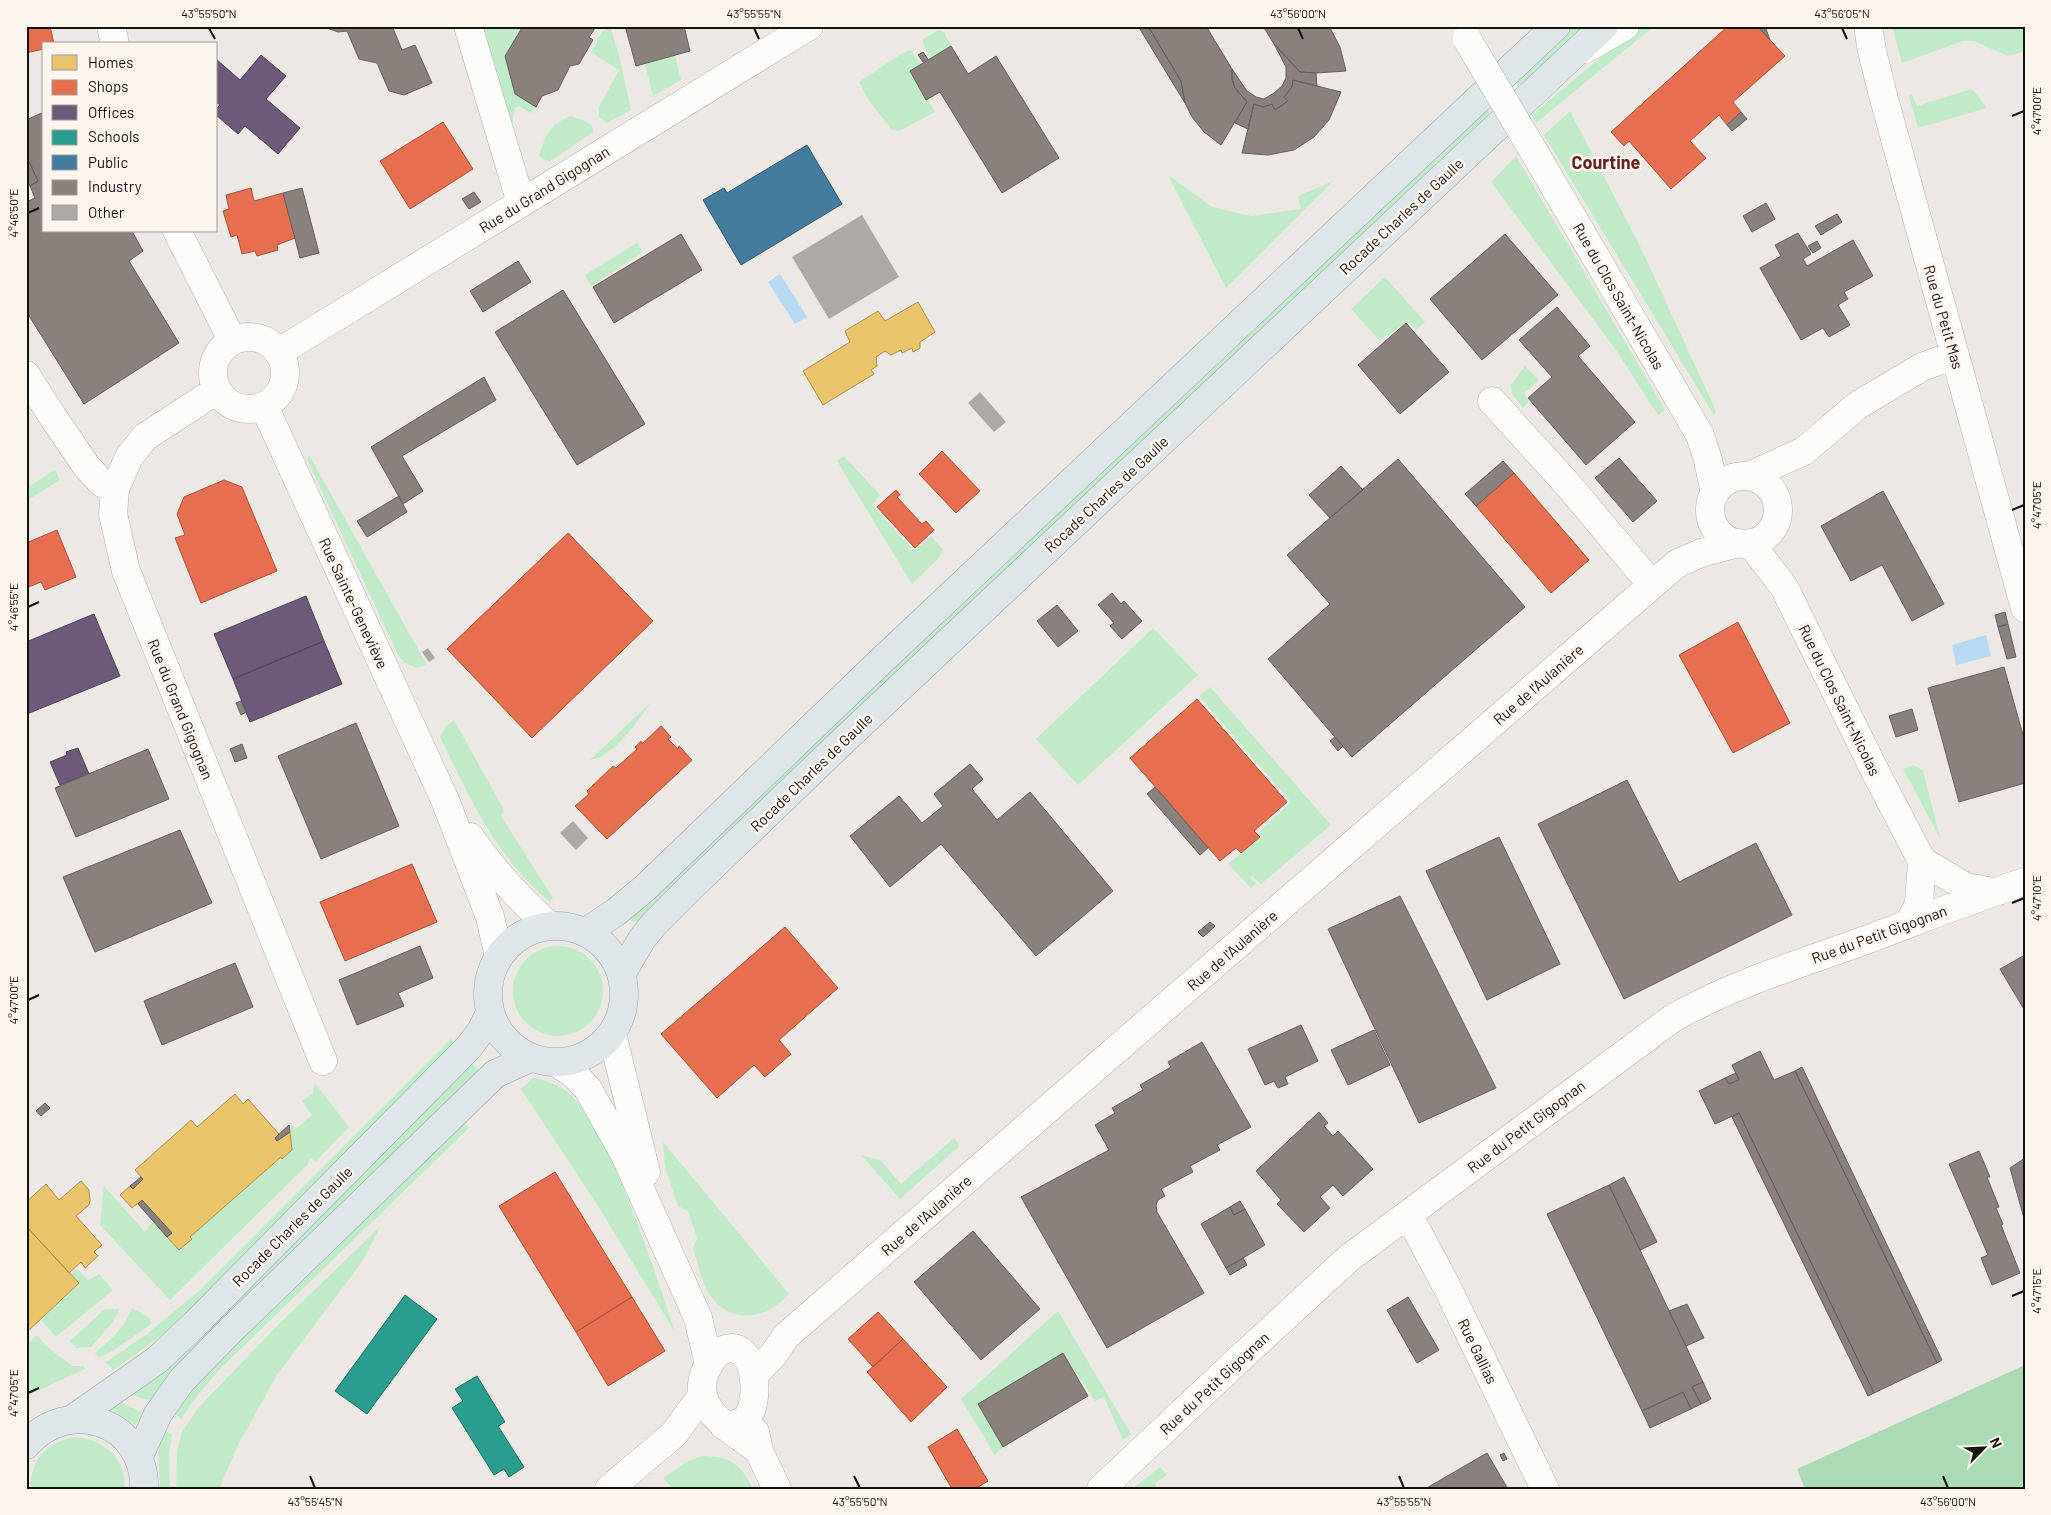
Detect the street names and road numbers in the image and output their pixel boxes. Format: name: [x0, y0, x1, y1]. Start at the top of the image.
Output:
street label: Rue du Grand Gigognan: [476, 142, 612, 236]
street label: Rocade Charles de Gaulle: [1335, 154, 1467, 278]
street label: Rue du Clos Saint-Nicolas: [1570, 220, 1668, 372]
street label: Rue du Petit Mas: [1921, 263, 1967, 371]
street label: Rocade Charles de Gaulle: [1040, 432, 1172, 556]
street label: Rue Sainte-Geneviève: [316, 535, 392, 671]
street label: Rue du Clos Saint-Nicolas: [1796, 621, 1884, 779]
street label: Rue du Grand Gigognan: [145, 636, 217, 782]
street label: Rue de l'Aulanière: [1489, 640, 1587, 728]
street label: Rocade Charles de Gaulle: [746, 709, 876, 835]
street label: Rue du Petit Gigognan: [1809, 901, 1949, 967]
street label: Rue de l'Aulanière: [1183, 906, 1281, 994]
street label: Rue du Petit Gigognan: [1464, 1076, 1588, 1176]
street label: Rocade Charles de Gaulle: [228, 1162, 356, 1290]
street label: Rue de l'Aulanière: [877, 1171, 975, 1259]
street label: Rue Gallias: [1454, 1315, 1502, 1387]
street label: Rue du Petit Gigognan: [1156, 1328, 1272, 1438]

